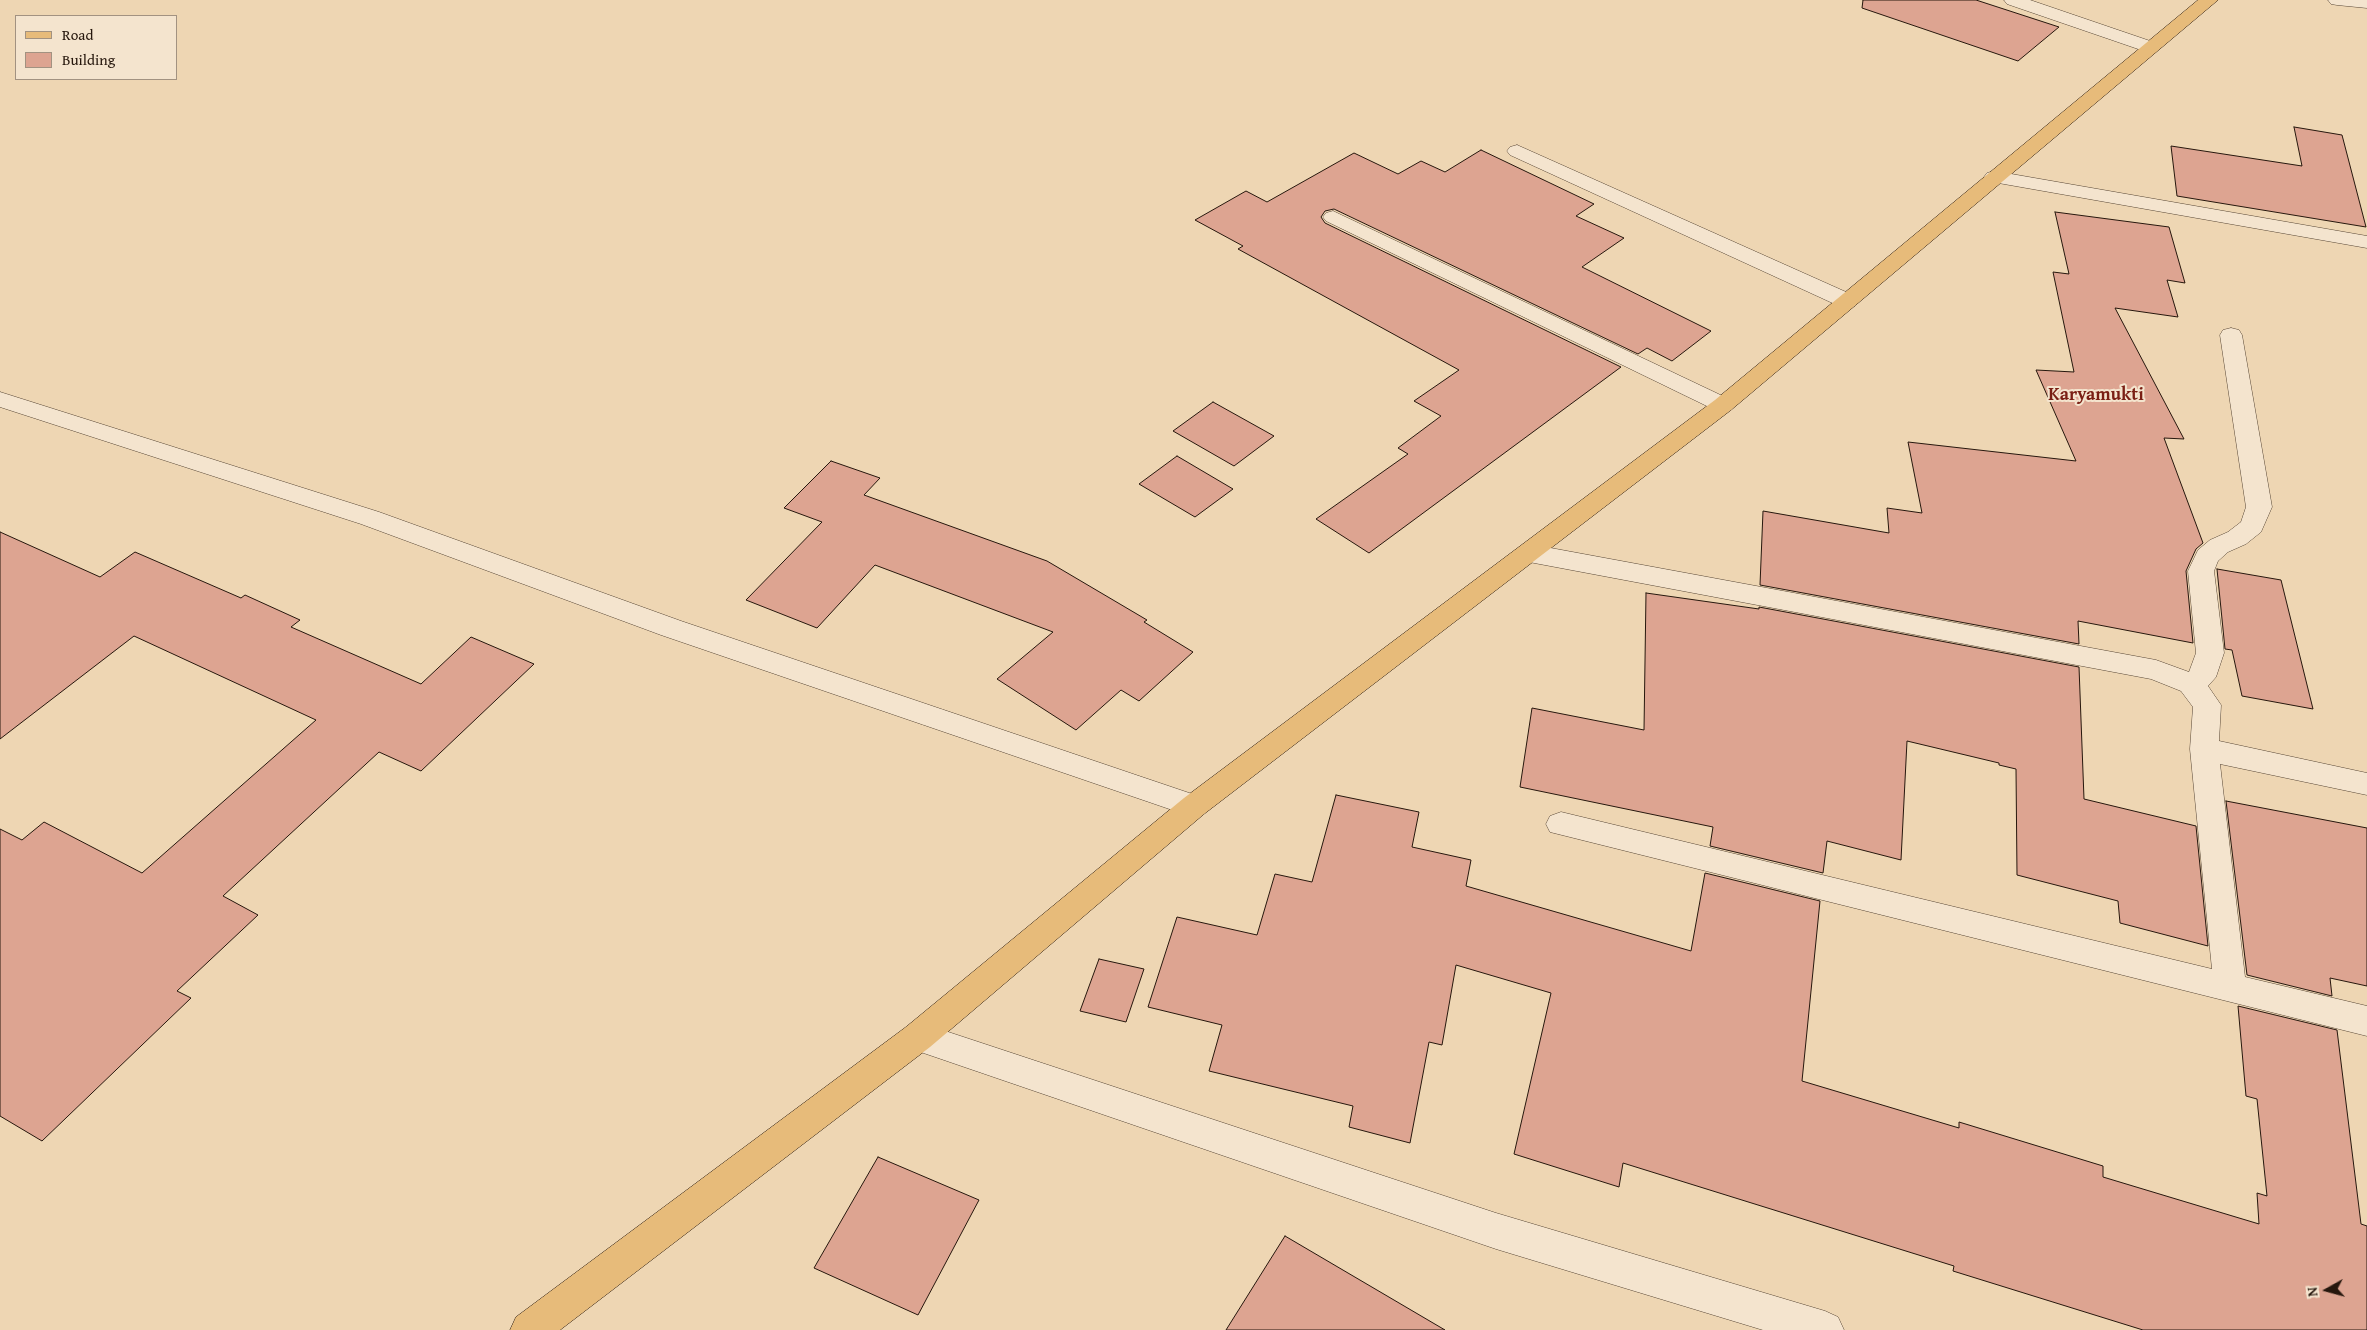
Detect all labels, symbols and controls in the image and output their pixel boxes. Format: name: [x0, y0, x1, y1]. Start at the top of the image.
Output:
legend: [15, 15, 178, 80]
text: Road: [62, 24, 93, 45]
text: Building: [62, 49, 115, 70]
district label: Karyamukti: [2048, 384, 2144, 406]
north arrow: [2302, 1265, 2352, 1315]
text: N: [2302, 1286, 2323, 1298]

